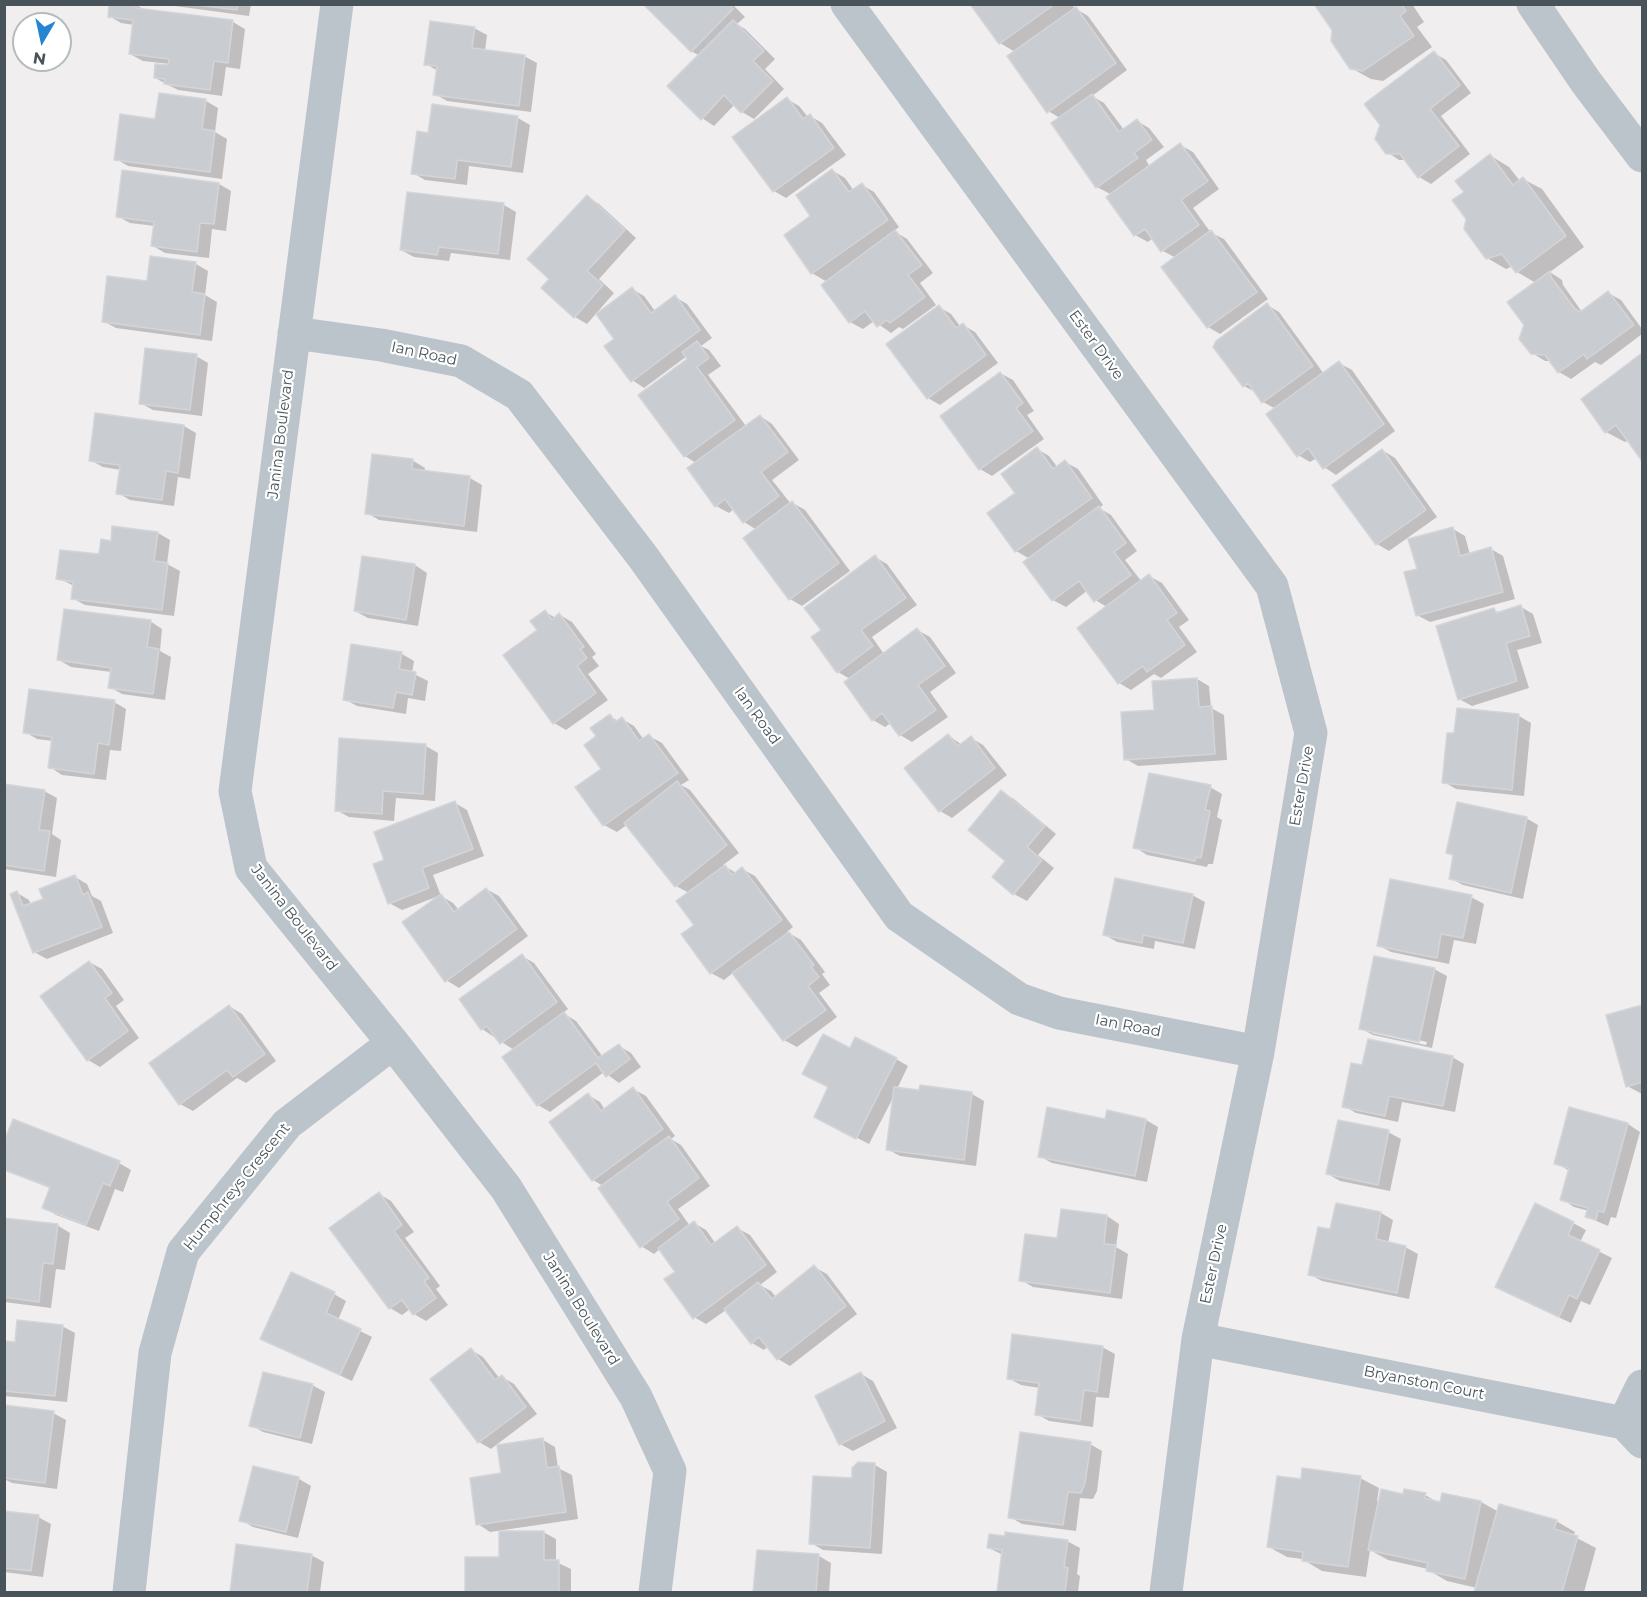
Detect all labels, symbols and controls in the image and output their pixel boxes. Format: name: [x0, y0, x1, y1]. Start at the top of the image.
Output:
north arrow: [12, 12, 72, 72]
text: N: [32, 48, 47, 69]
street label: Ester Drive: [1065, 307, 1127, 383]
street label: Ian Road: [390, 338, 458, 370]
street label: Janina Boulevard: [264, 368, 298, 500]
street label: Ian Road: [730, 684, 784, 748]
street label: Ester Drive: [1286, 744, 1318, 828]
street label: Janina Boulevard: [247, 861, 341, 975]
street label: Ian Road: [1094, 1011, 1162, 1041]
street label: Humphreys Crescent: [180, 1120, 294, 1254]
street label: Ester Drive: [1197, 1222, 1231, 1306]
street label: Janina Boulevard: [539, 1249, 623, 1369]
street label: Bryanston Court: [1362, 1362, 1486, 1404]

